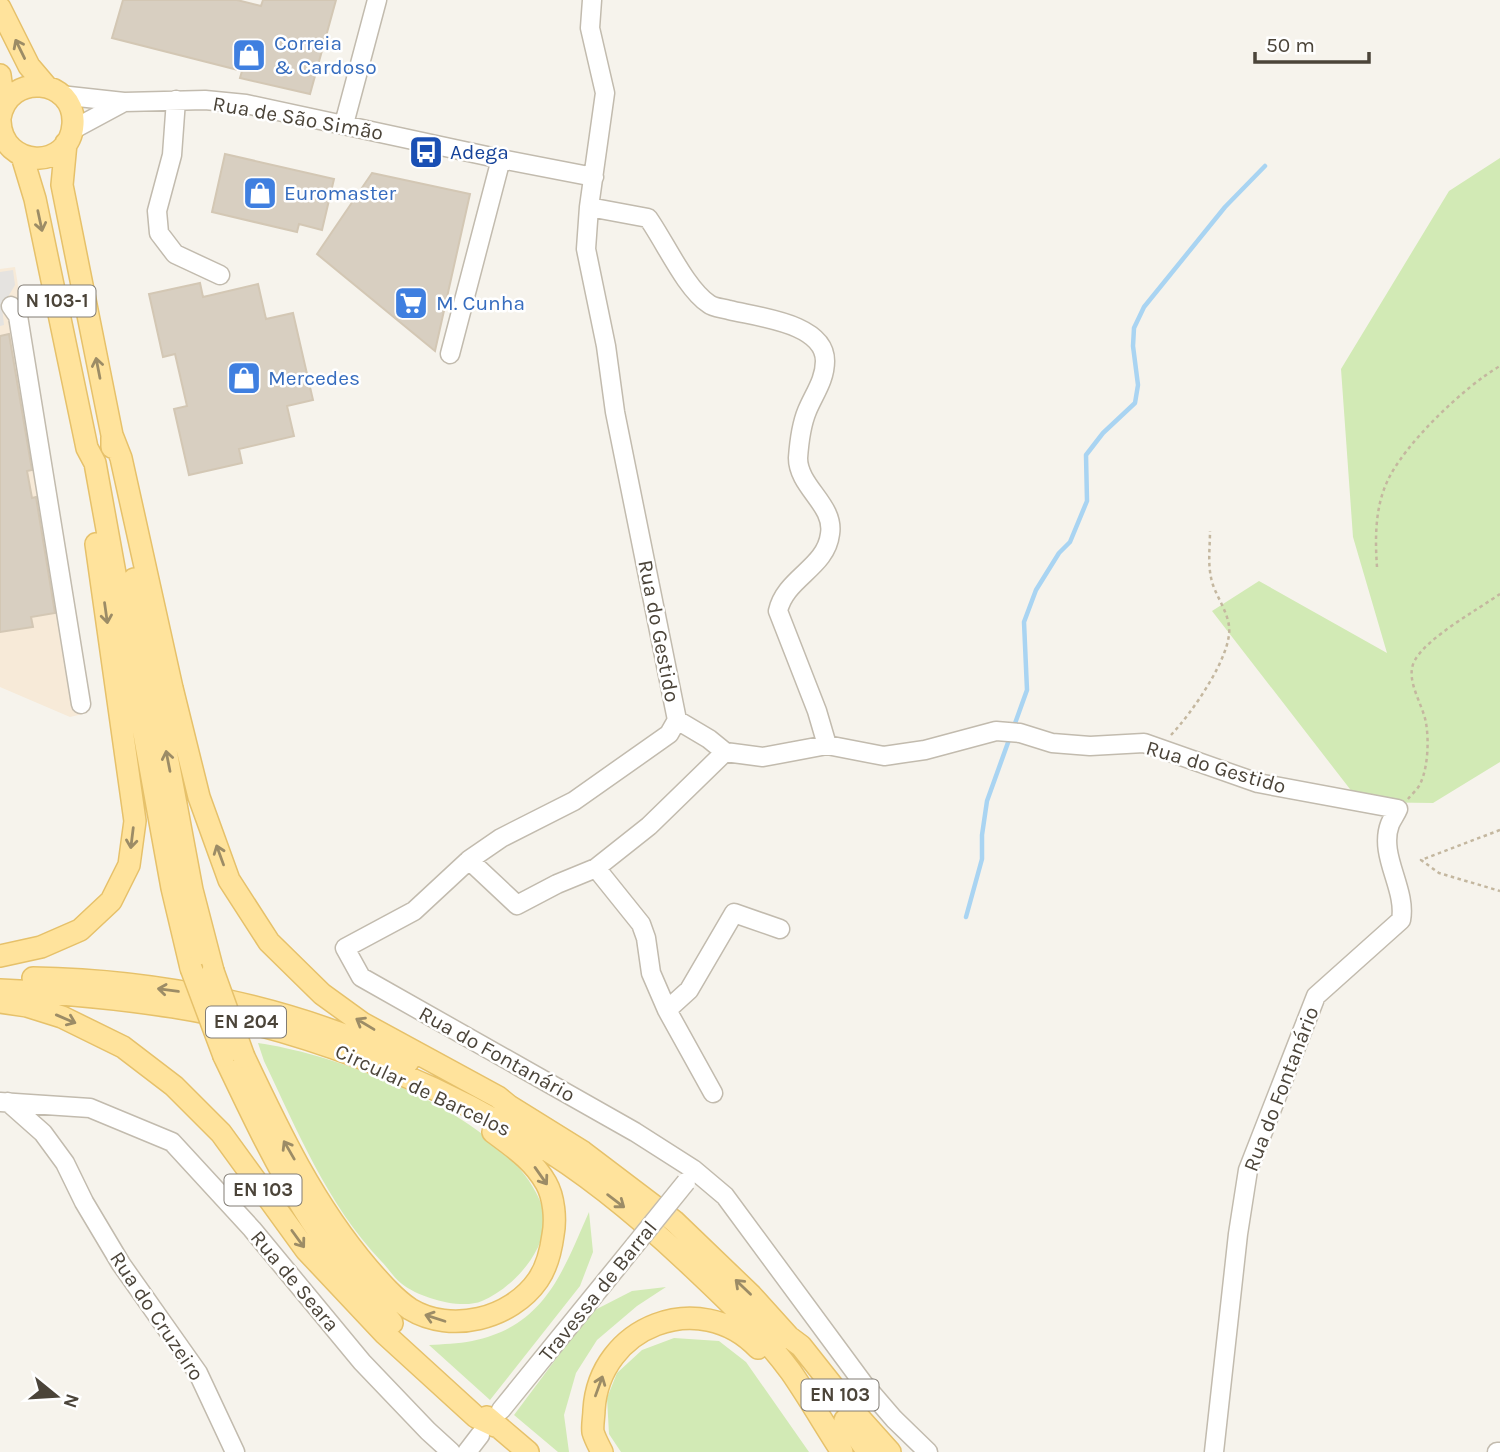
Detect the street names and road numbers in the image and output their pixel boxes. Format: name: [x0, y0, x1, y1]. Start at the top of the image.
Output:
street label: Rua de São Simão: [211, 91, 385, 145]
road number: N 103-1: [18, 286, 96, 316]
street label: Rua do Gestido: [633, 558, 685, 704]
street label: Rua do Gestido: [1143, 736, 1289, 798]
street label: Rua do Fontanário: [415, 1001, 579, 1107]
street label: Rua do Fontanário: [1239, 1003, 1323, 1175]
road number: EN 204: [206, 1006, 286, 1038]
street label: Circular de Barcelos: [331, 1039, 515, 1141]
road number: EN 103: [224, 1174, 302, 1206]
street label: Travessa de Barral: [534, 1216, 662, 1366]
street label: Rua de Seara: [246, 1226, 344, 1336]
street label: Rua do Cruzeiro: [105, 1247, 209, 1385]
road number: EN 103: [802, 1380, 878, 1410]

